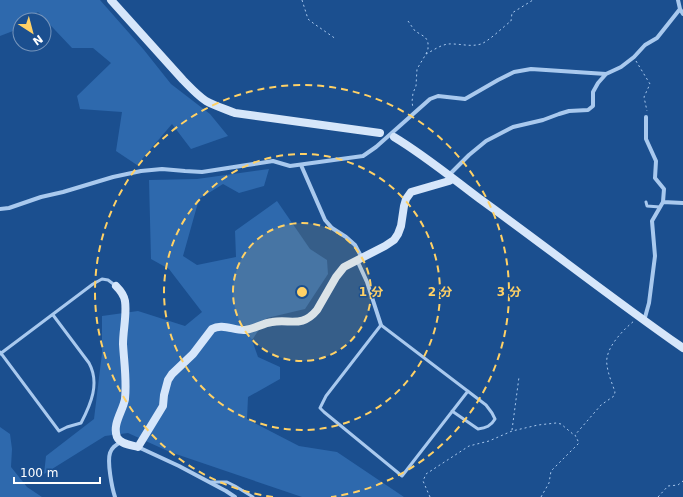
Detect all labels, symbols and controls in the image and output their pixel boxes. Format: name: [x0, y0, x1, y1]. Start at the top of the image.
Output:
north arrow: [12, 12, 52, 52]
text: N: [30, 32, 45, 48]
centre of rings: [295, 285, 309, 299]
text: 1 分: [359, 285, 383, 299]
text: 2 分: [428, 285, 452, 299]
text: 3 分: [497, 285, 521, 299]
scale bar: [14, 459, 100, 485]
text: 100 m: [20, 466, 58, 480]

